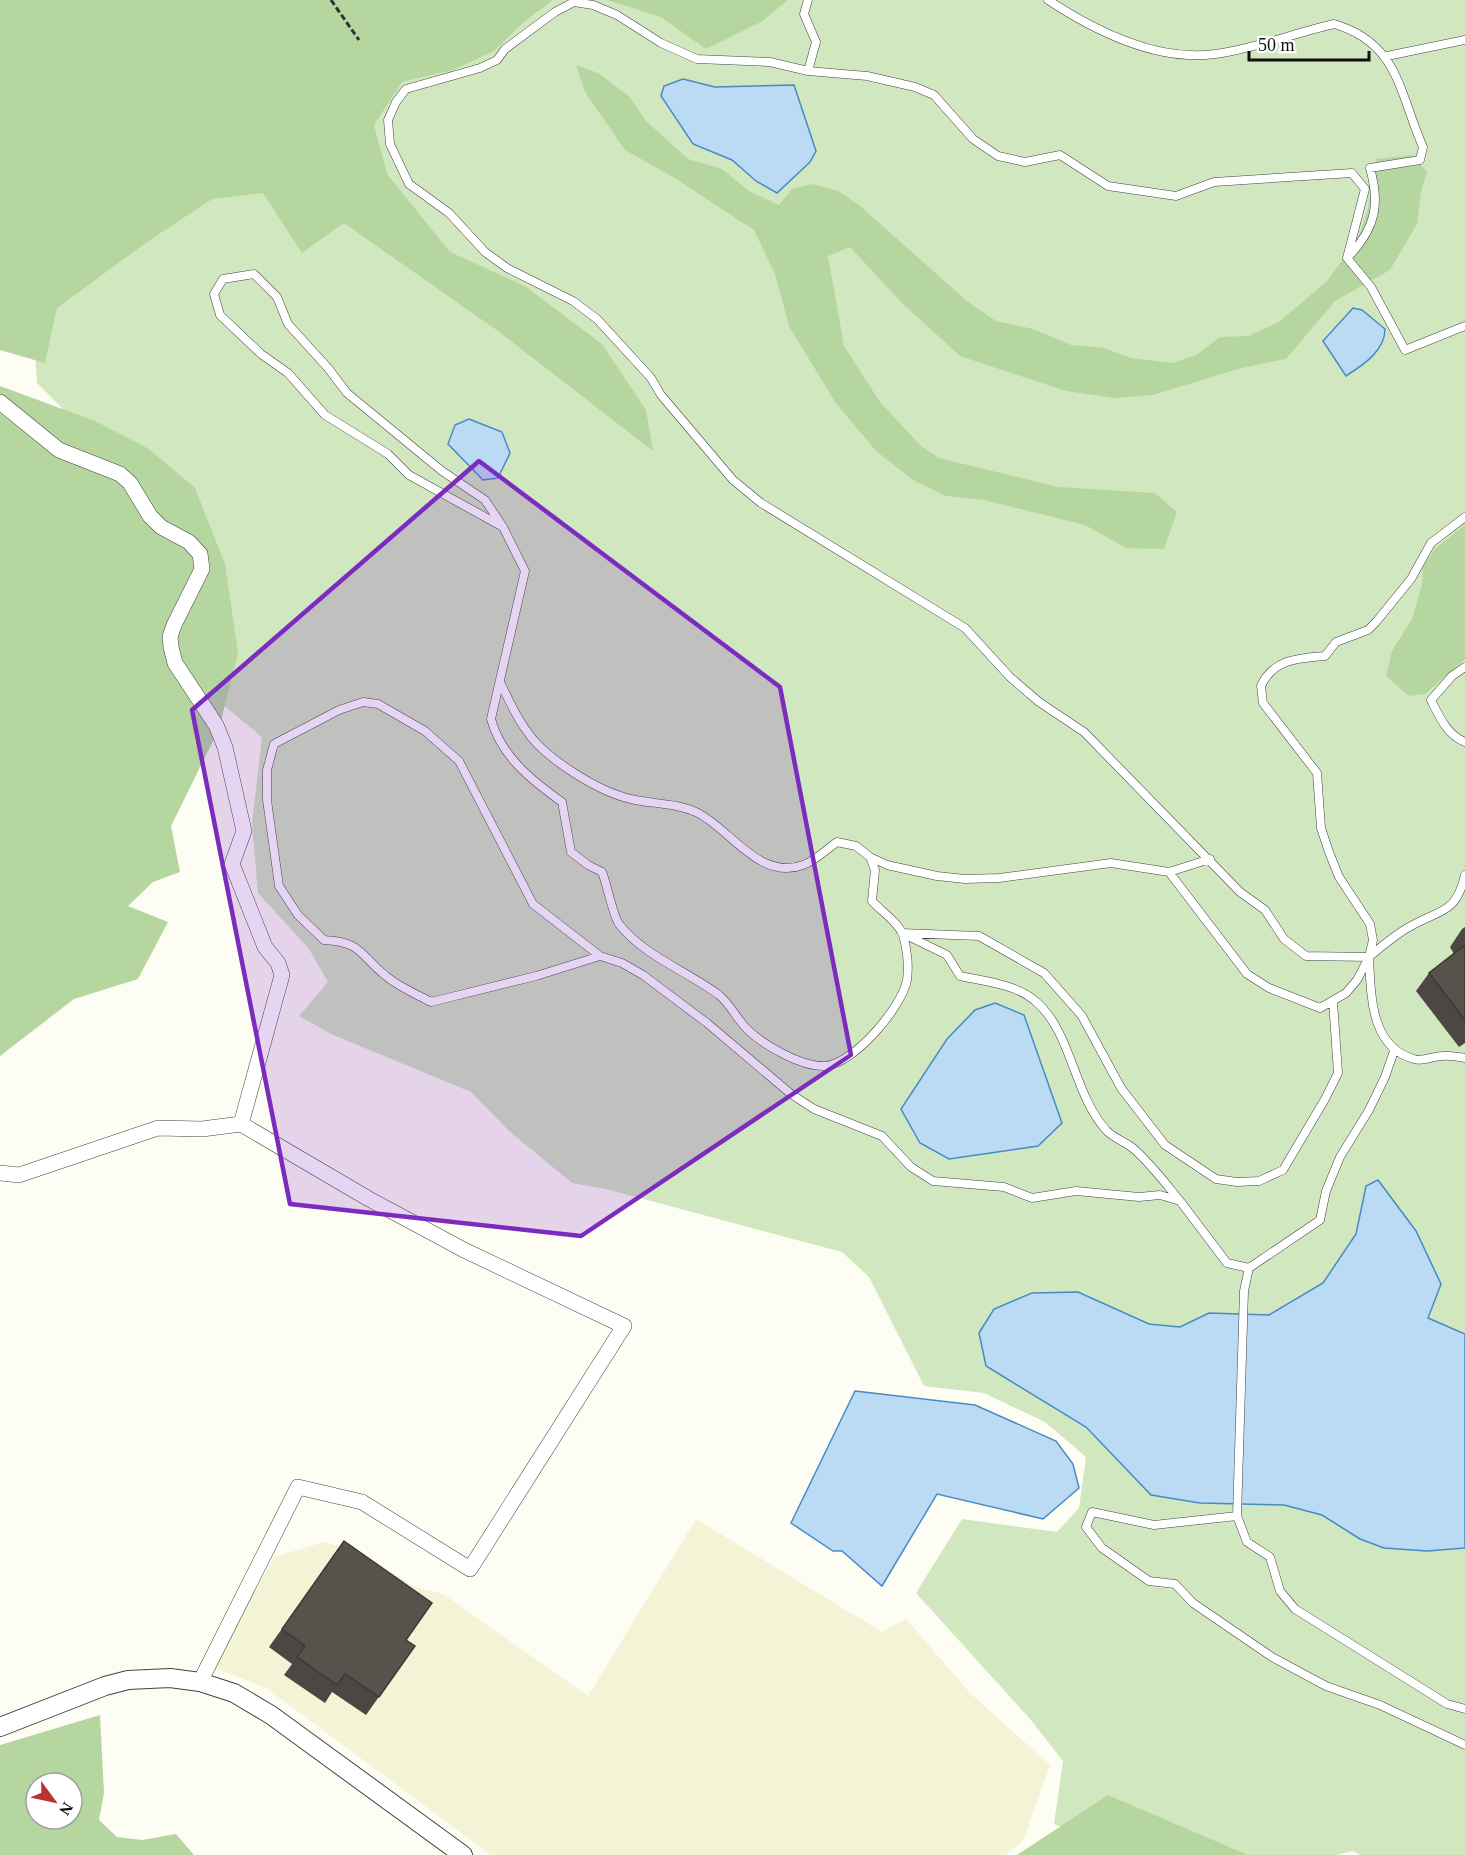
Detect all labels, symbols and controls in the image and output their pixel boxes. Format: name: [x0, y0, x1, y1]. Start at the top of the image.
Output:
scale bar: [1249, 24, 1369, 62]
text: 50 m: [1258, 35, 1295, 55]
north arrow: [24, 1771, 84, 1831]
text: N: [56, 1799, 76, 1819]

